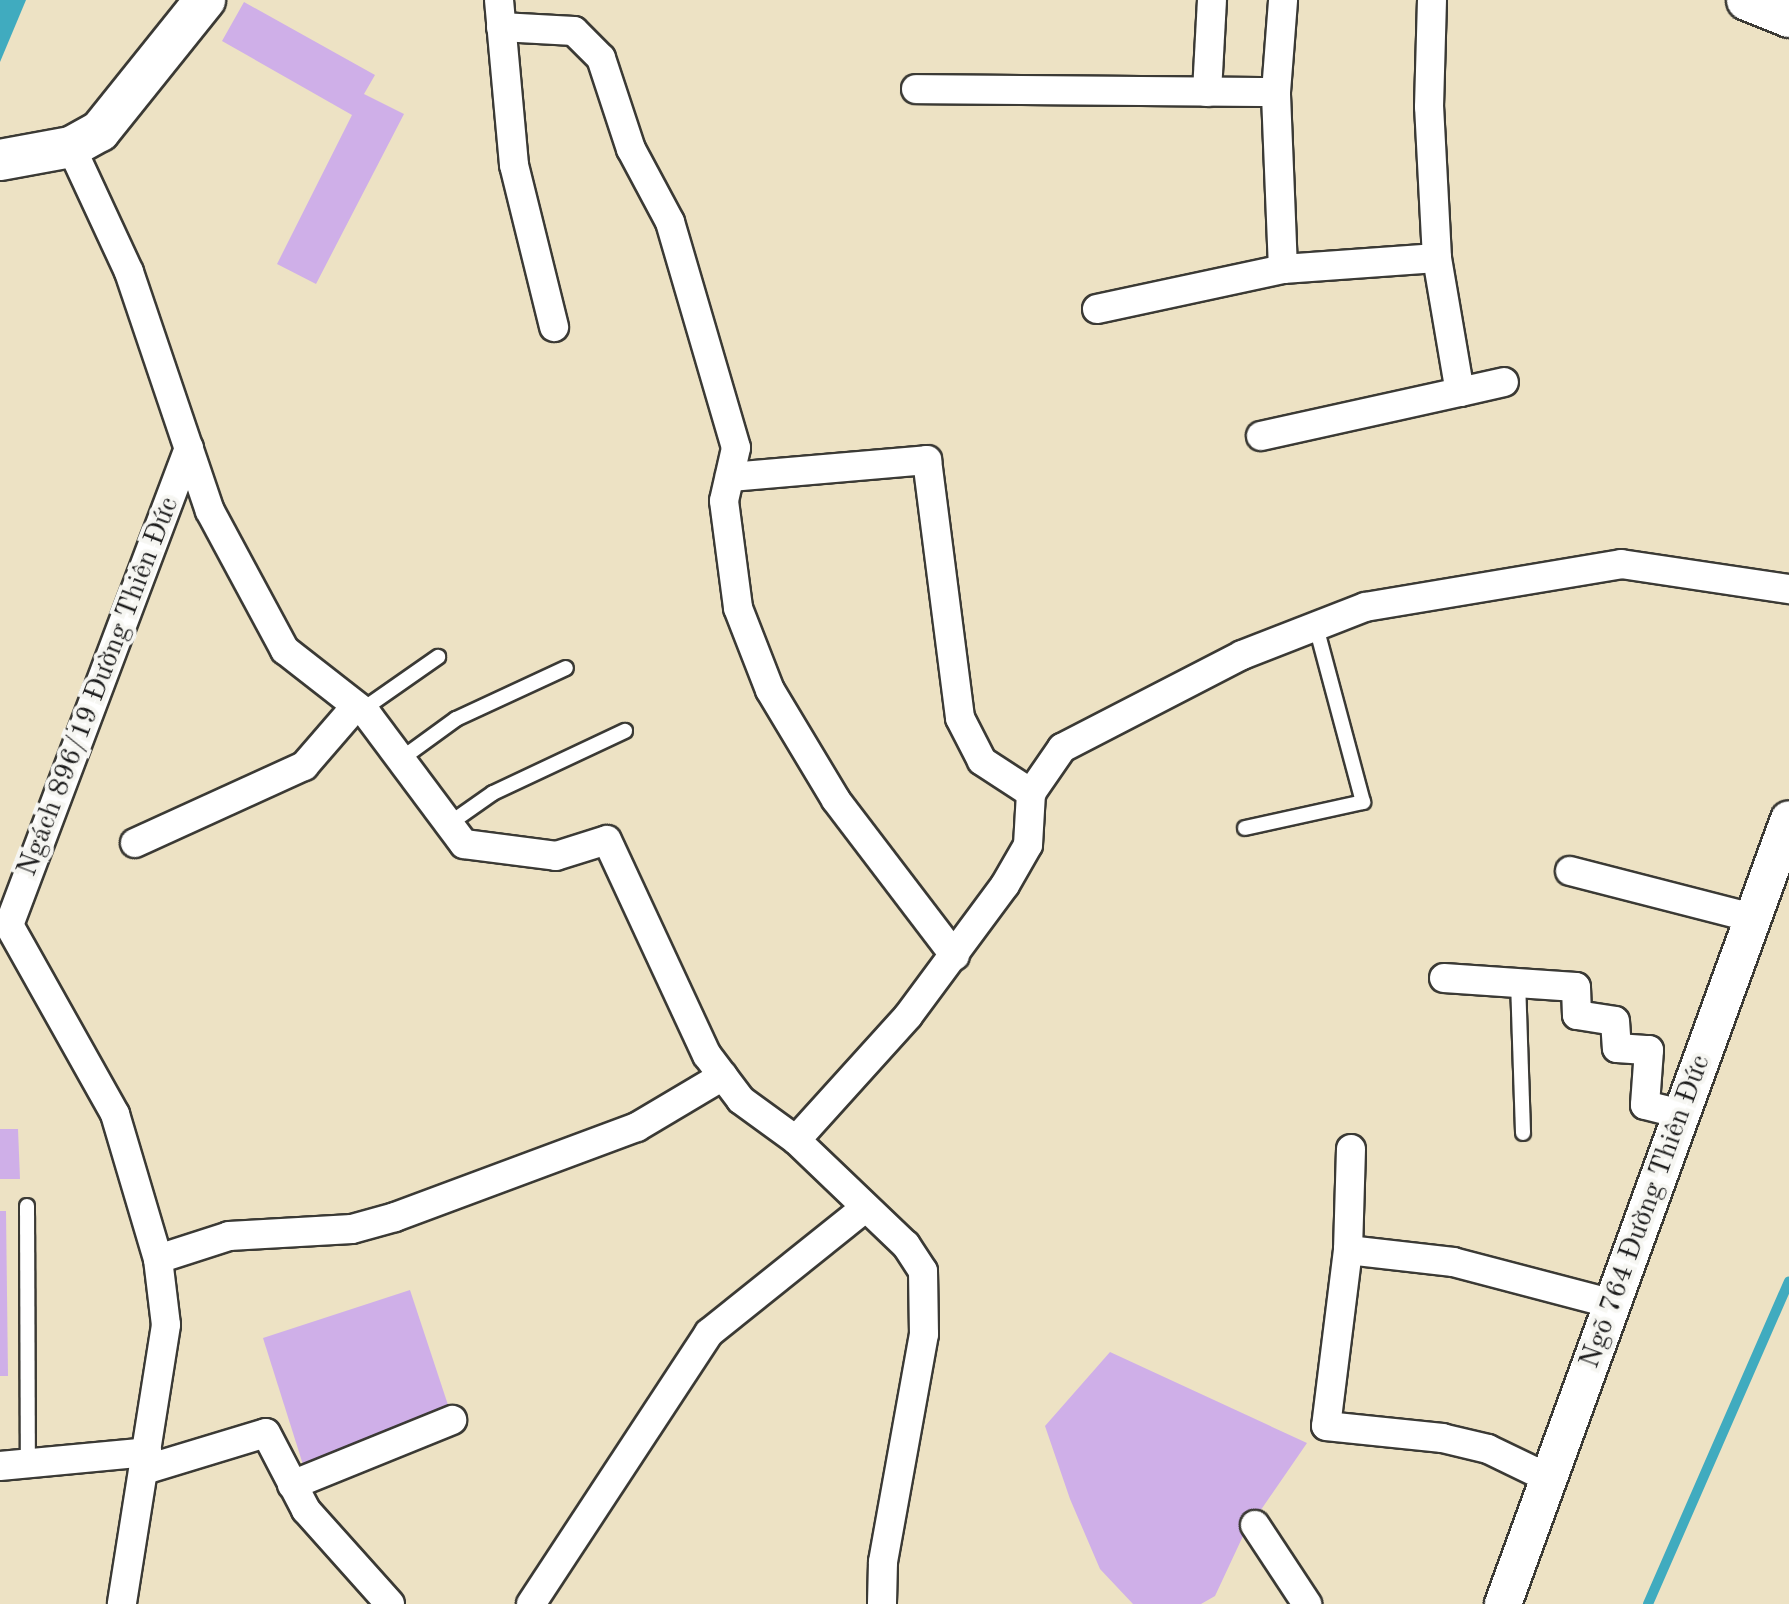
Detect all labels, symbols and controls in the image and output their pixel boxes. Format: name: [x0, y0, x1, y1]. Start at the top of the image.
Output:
street label: Ngách 896/19 Đường Thiên Đức: [11, 493, 187, 881]
street label: Ngõ 764 Đường Thiên Đức: [1574, 1051, 1718, 1373]

